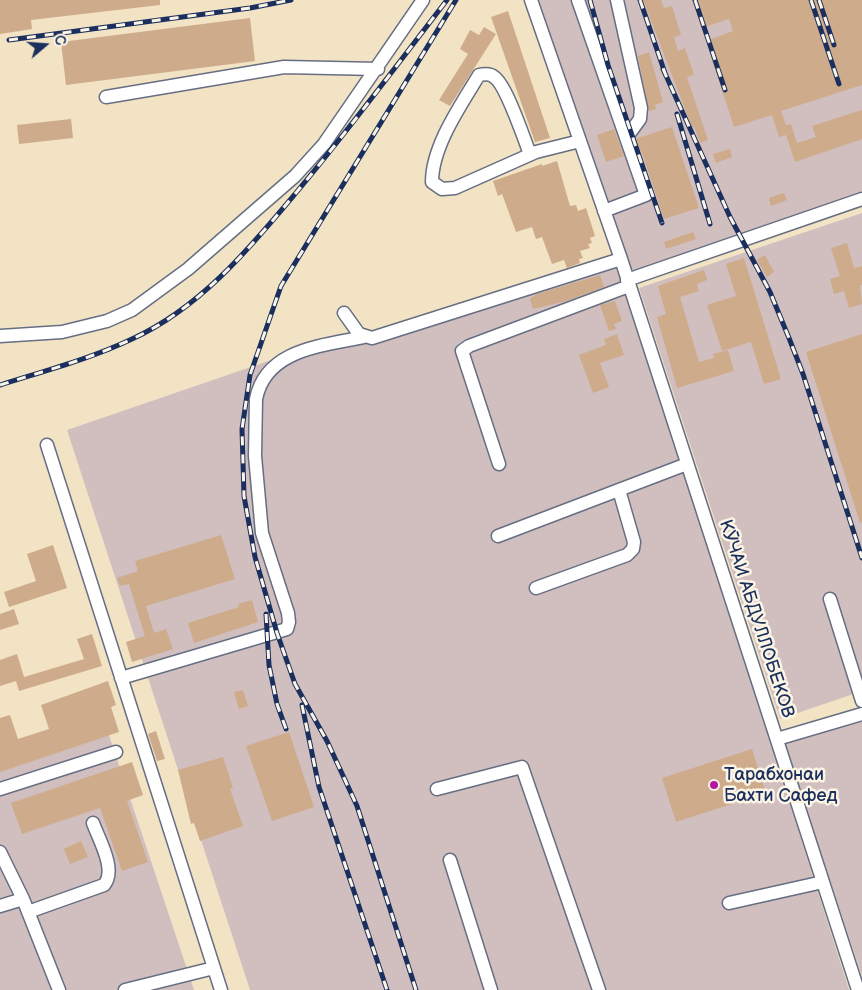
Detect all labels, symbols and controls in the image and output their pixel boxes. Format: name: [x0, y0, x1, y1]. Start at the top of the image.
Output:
north arrow: [20, 20, 70, 70]
text: С: [50, 33, 69, 47]
street label: КӮЧАИ АБДУЛЛОБЕКОВ: [714, 517, 798, 721]
place label: Тарабхонаи Бахти Сафед: [724, 764, 837, 806]
marker: Тарабхонаи Бахти Сафед: [708, 779, 720, 791]

